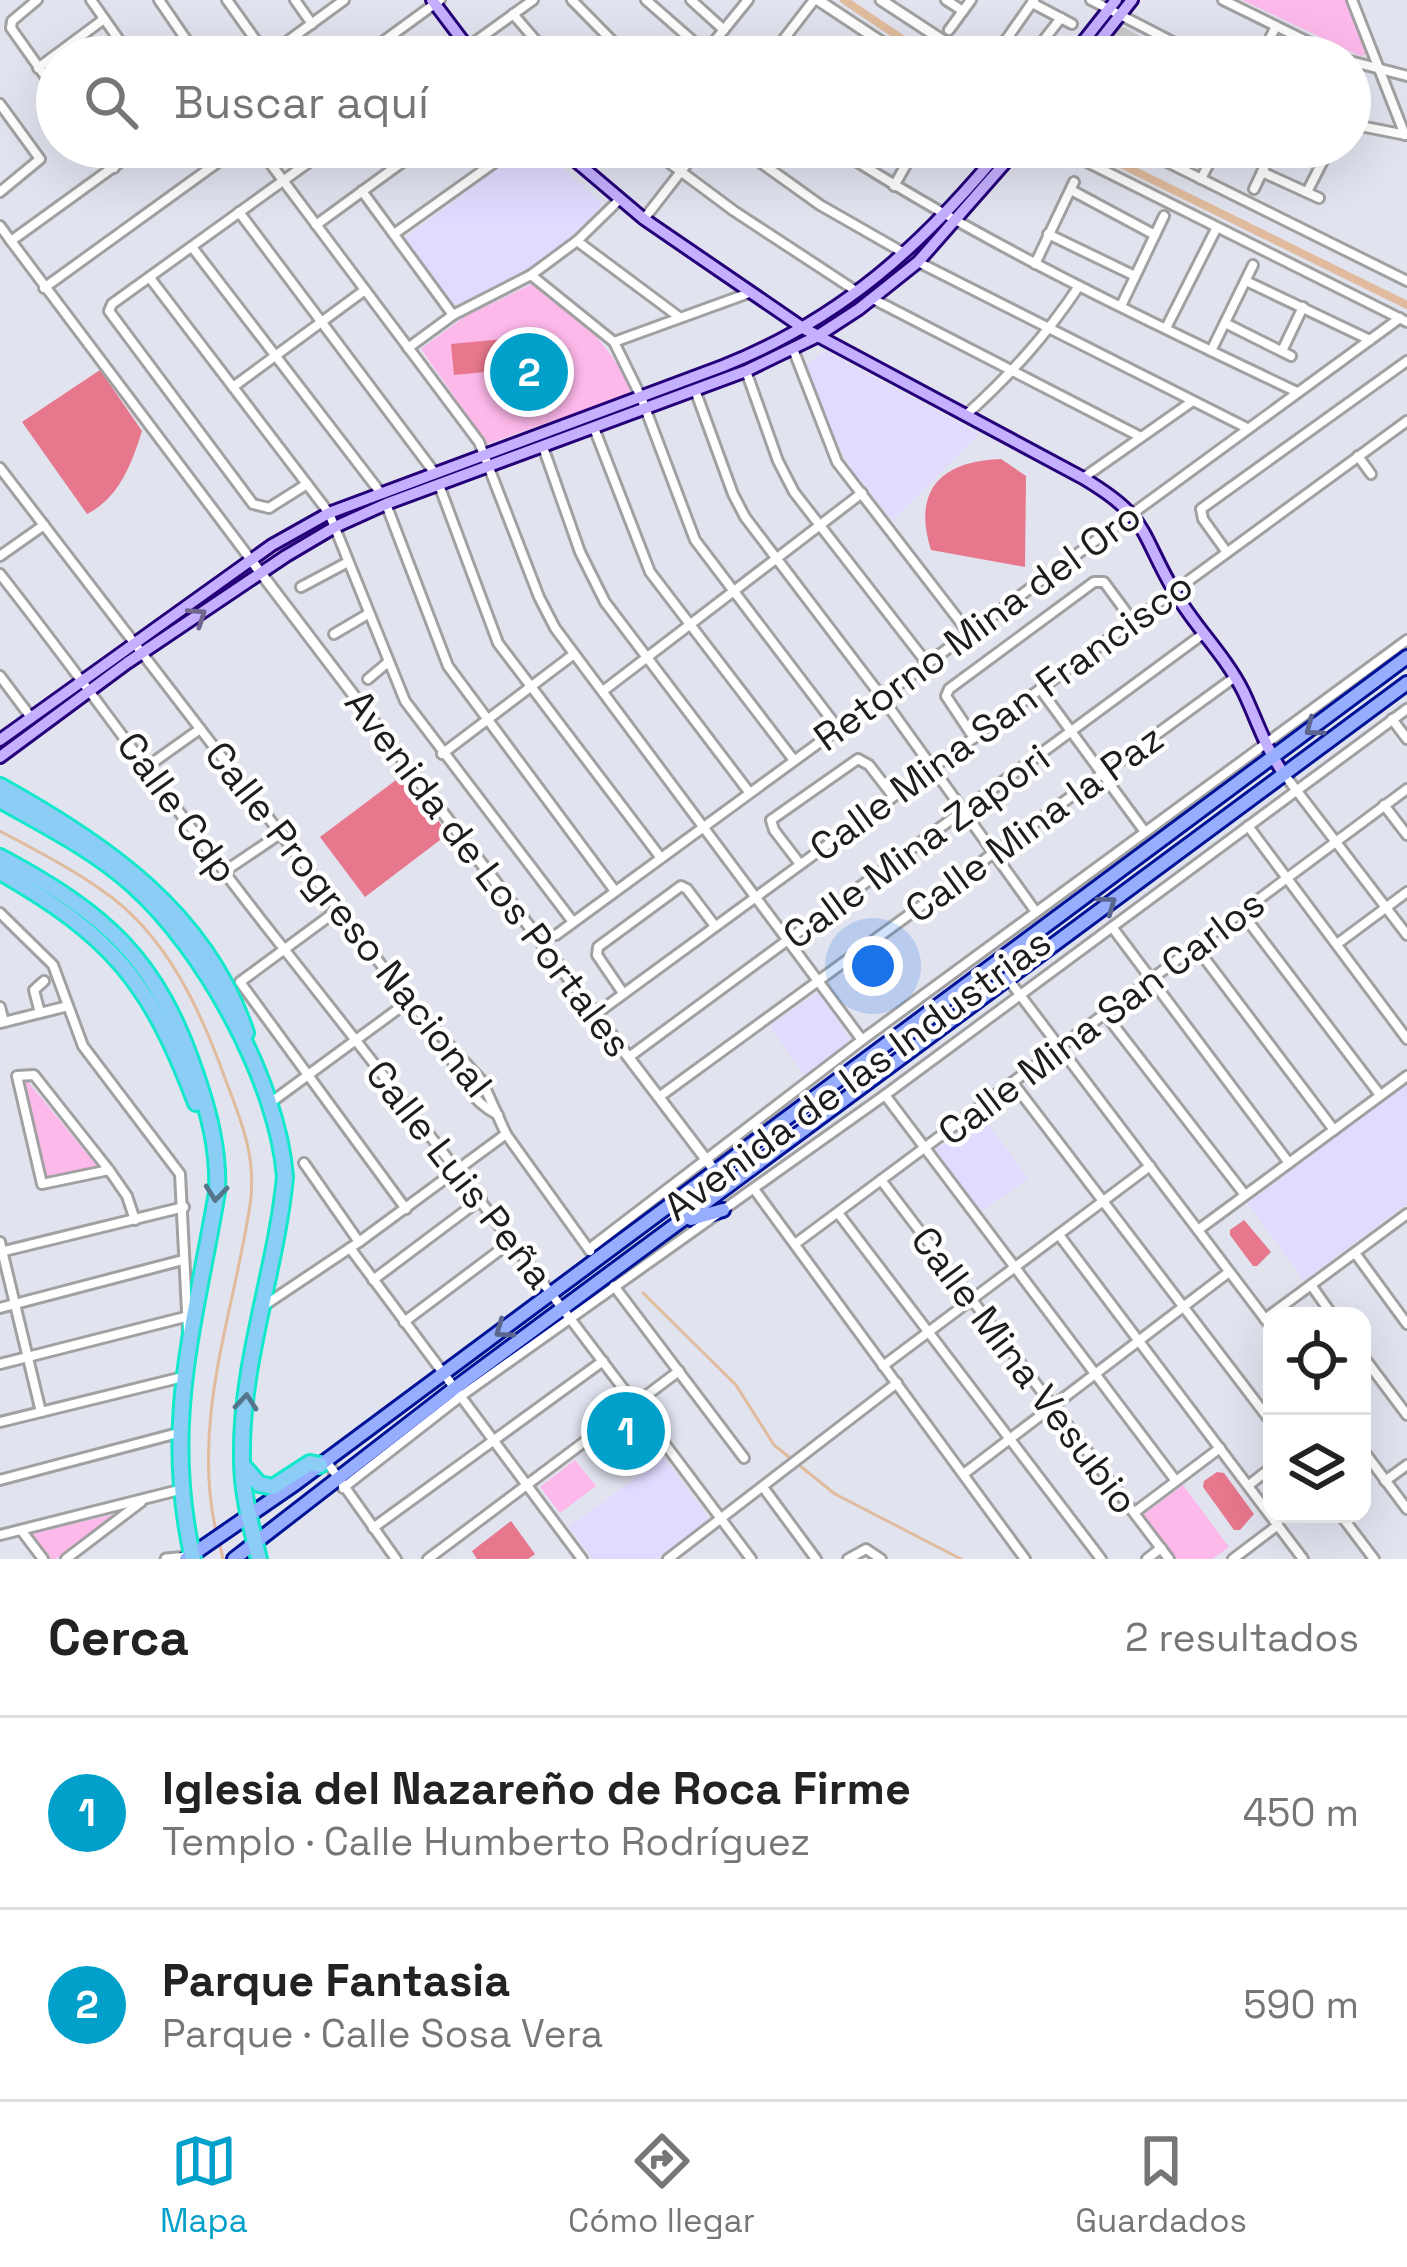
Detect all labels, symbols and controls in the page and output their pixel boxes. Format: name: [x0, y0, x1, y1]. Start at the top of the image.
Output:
search box: [36, 36, 1371, 168]
icon: search: [78, 69, 144, 135]
text: Buscar aquí: [174, 74, 429, 131]
pin: 2: [490, 327, 568, 417]
street label: Retorno Mina del Oro: [804, 491, 1151, 762]
street label: Calle Mina San Francisco: [800, 561, 1203, 872]
one-way arrow: [184, 608, 206, 630]
street label: Avenida de Los Portales: [334, 680, 643, 1067]
street label: Calle Mina la Paz: [896, 713, 1173, 933]
one-way arrow: [1305, 713, 1326, 735]
street label: Calle Cdp: [106, 722, 249, 892]
street label: Calle Progreso Nacional: [194, 731, 503, 1107]
street label: Calle Mina Zapori: [773, 733, 1059, 960]
street label: Calle Mina San Carlos: [928, 879, 1274, 1156]
one-way arrow: [1095, 896, 1116, 918]
street label: Avenida de las Industrias: [654, 918, 1060, 1231]
your location: [843, 936, 903, 996]
street label: Calle Luis Peña: [355, 1050, 564, 1299]
one-way arrow: [204, 1184, 229, 1203]
street label: Calle Mina Vesubio: [900, 1217, 1149, 1524]
map controls: [1263, 1307, 1371, 1523]
button: locate: [1263, 1307, 1371, 1415]
one-way arrow: [495, 1315, 517, 1337]
pin: 1: [587, 1386, 665, 1476]
one-way arrow: [233, 1392, 258, 1411]
button: layers: [1263, 1415, 1371, 1523]
text: Cerca: [48, 1605, 189, 1670]
text: 2 resultados: [1125, 1613, 1359, 1662]
text: Iglesia del Nazareño de Roca Firme: [162, 1760, 911, 1817]
text: 1: [78, 1788, 96, 1837]
text: 450 m: [1243, 1788, 1359, 1837]
text: Templo · Calle Humberto Rodríguez: [162, 1817, 810, 1866]
text: Parque Fantasia: [162, 1952, 510, 2009]
text: 2: [75, 1980, 99, 2029]
text: 590 m: [1243, 1980, 1359, 2029]
text: Parque · Calle Sosa Vera: [162, 2009, 603, 2058]
tab: Mapa: [160, 2128, 248, 2242]
tab: Cómo llegar: [568, 2128, 755, 2242]
tab: Guardados: [1075, 2128, 1247, 2242]

